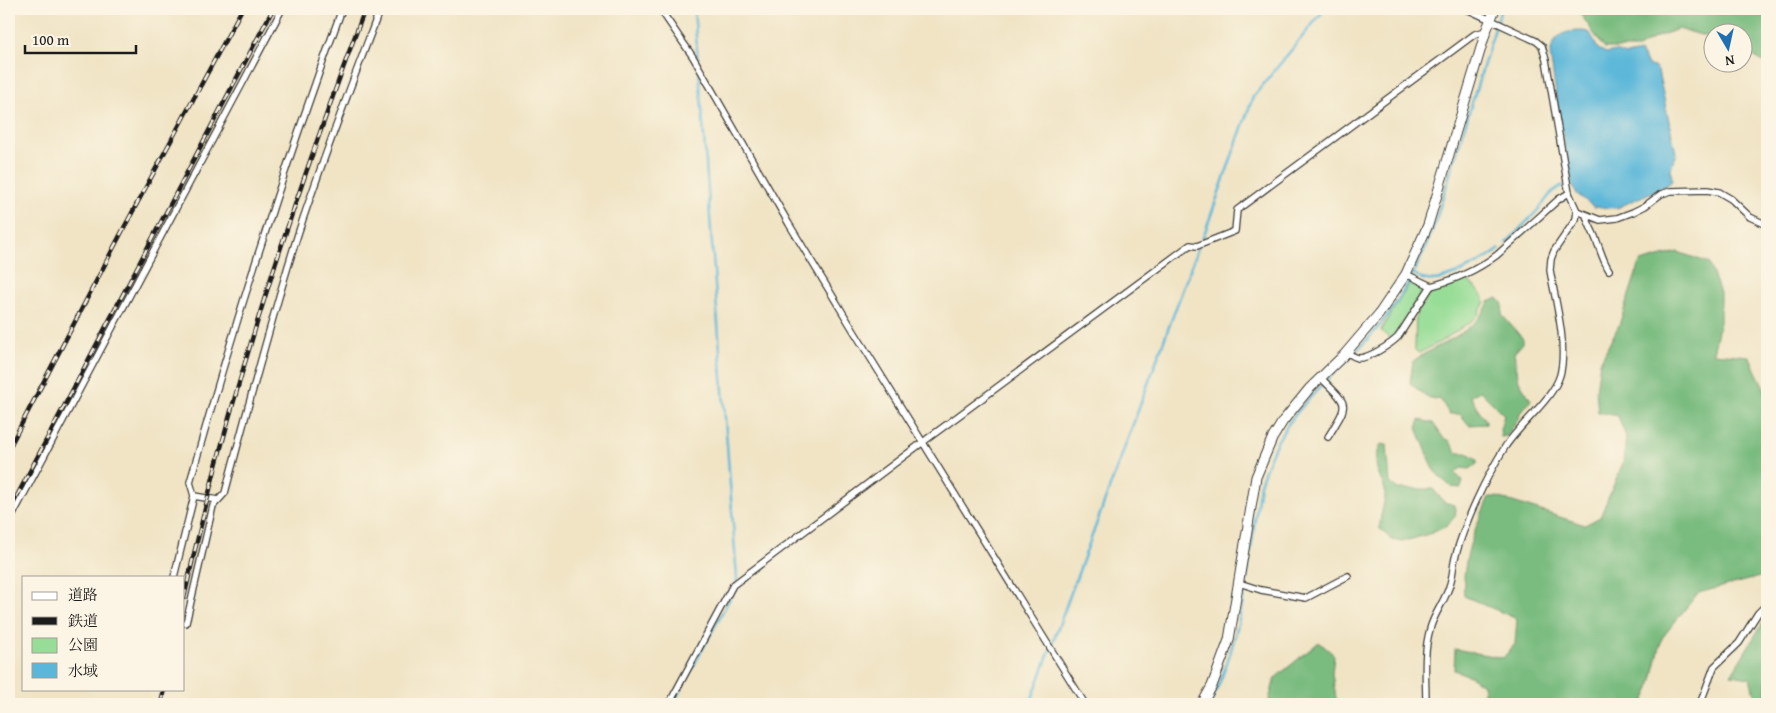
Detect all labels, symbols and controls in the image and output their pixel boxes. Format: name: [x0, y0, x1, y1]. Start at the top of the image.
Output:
scale bar: [25, 22, 136, 54]
north arrow: [1704, 22, 1754, 72]
text: 100 m: [32, 29, 70, 50]
text: N: [1723, 50, 1736, 72]
legend: [22, 576, 185, 690]
text: 道路: [68, 584, 98, 605]
text: 鉄道: [68, 610, 98, 631]
text: 公園: [68, 634, 98, 655]
text: 水域: [68, 660, 98, 681]

